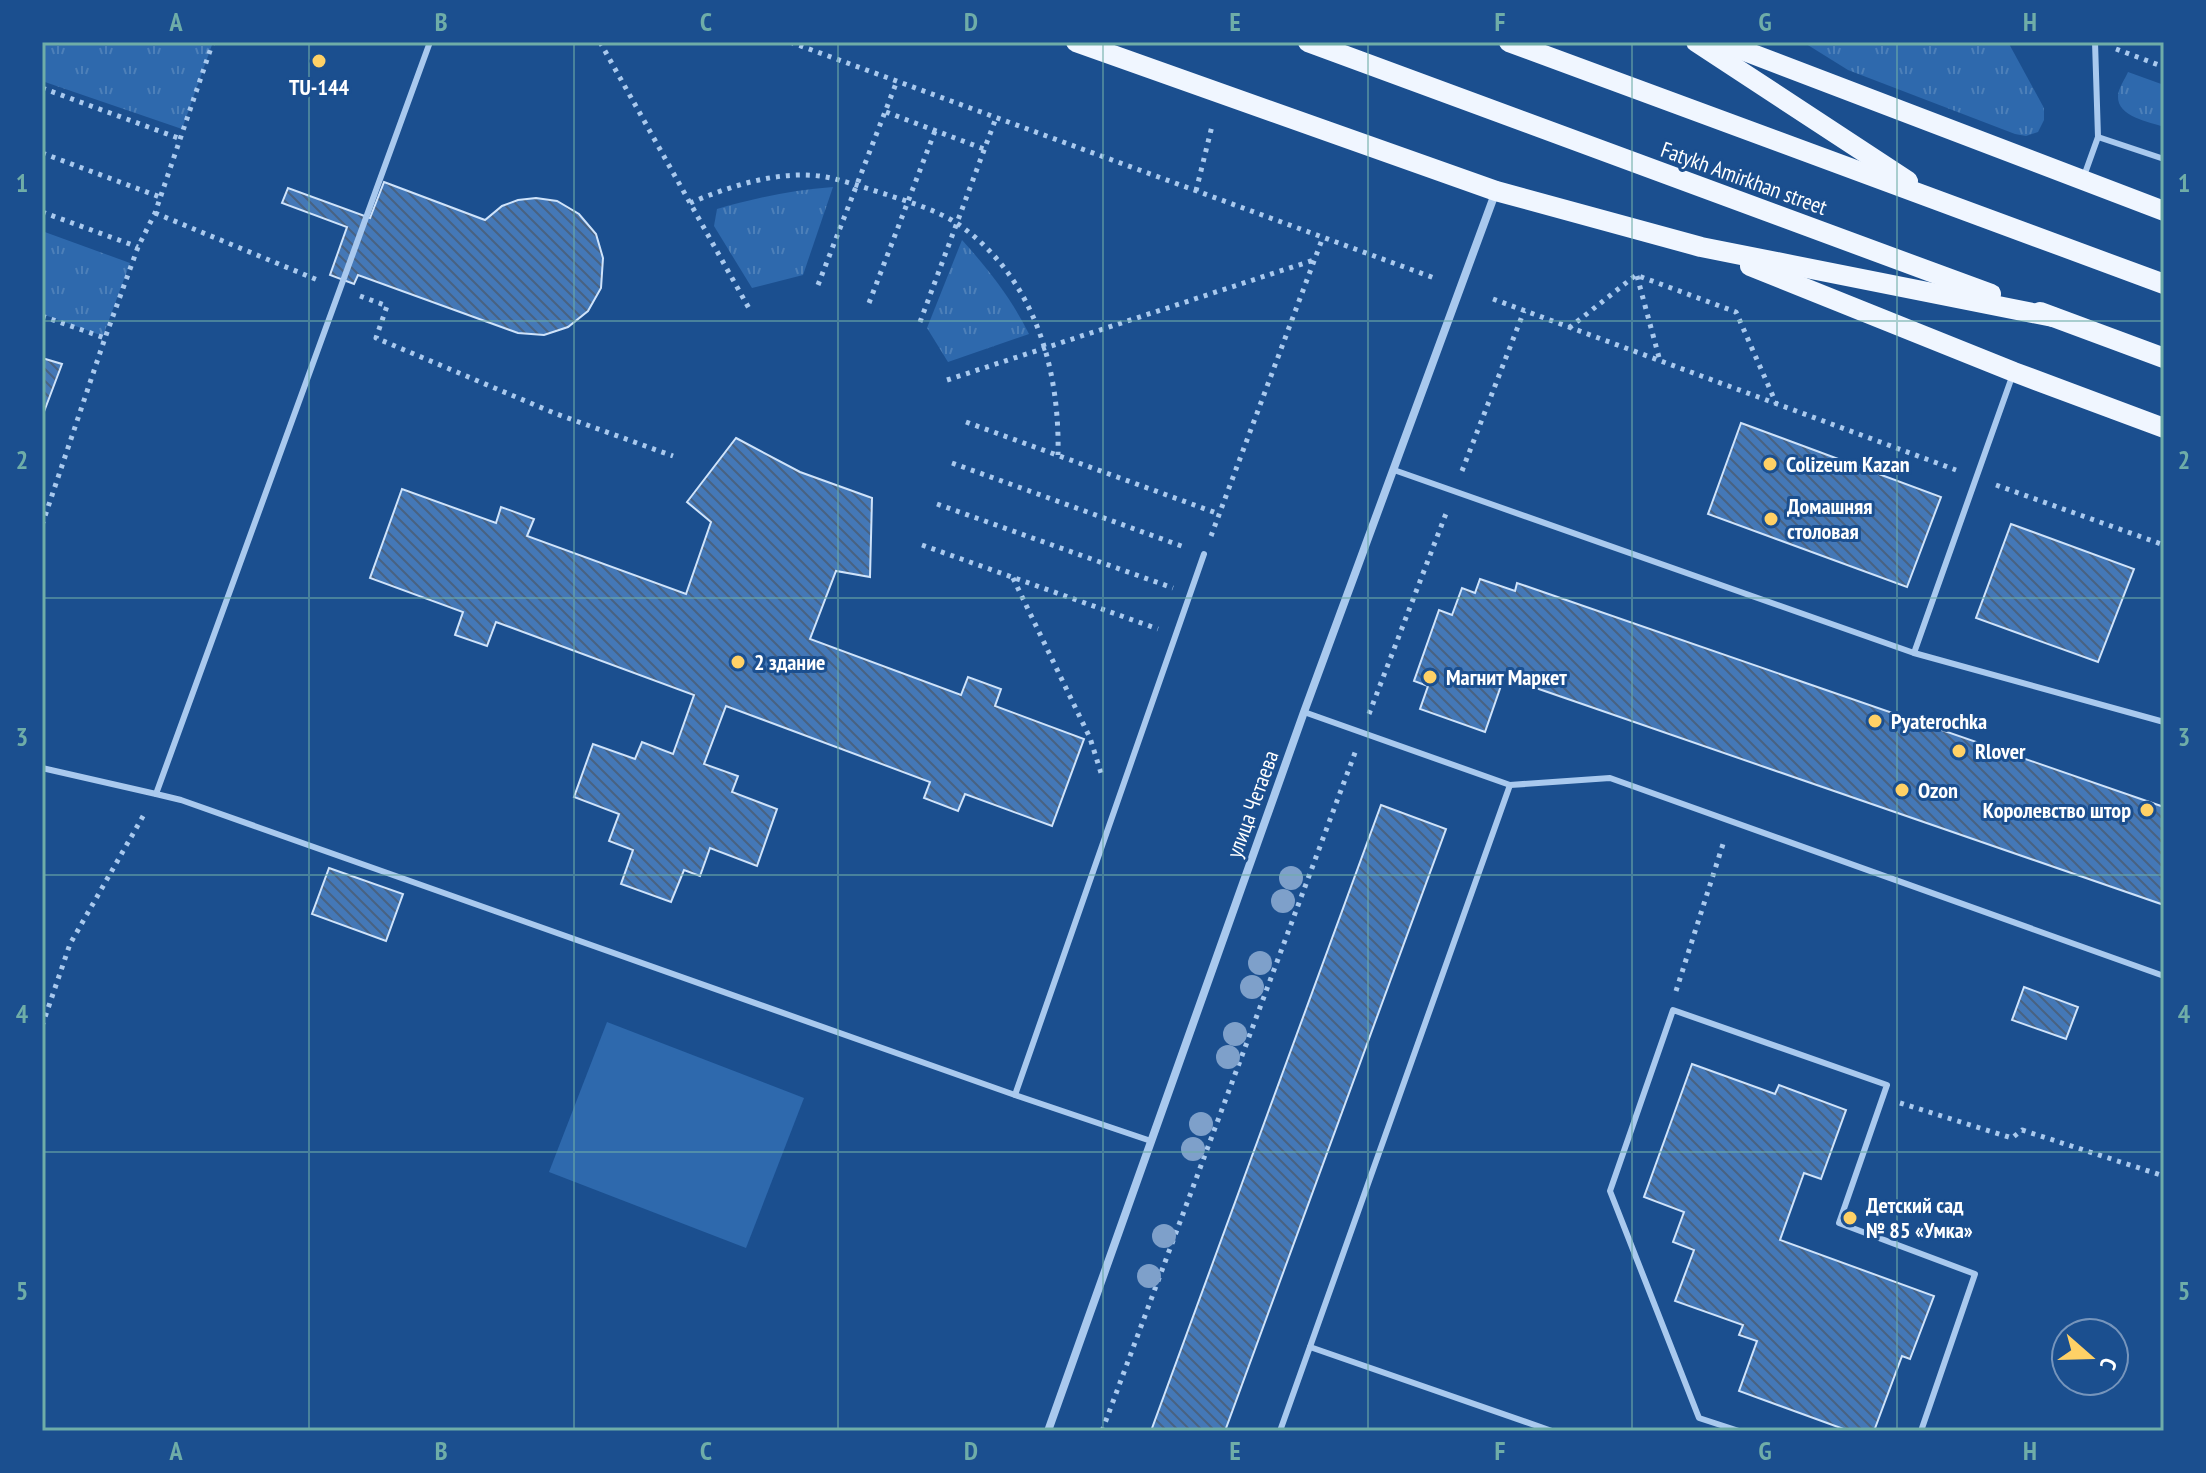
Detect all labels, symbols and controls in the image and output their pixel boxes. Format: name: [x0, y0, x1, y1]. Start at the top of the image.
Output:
text: A: [168, 5, 183, 38]
text: B: [435, 5, 448, 38]
text: C: [700, 5, 712, 38]
text: D: [964, 5, 978, 38]
text: E: [1229, 5, 1241, 38]
text: F: [1495, 5, 1506, 38]
text: G: [1758, 5, 1772, 38]
text: H: [2023, 5, 2037, 38]
marker: TU-144: [310, 52, 328, 70]
place label: TU-144: [289, 73, 349, 101]
street label: Fatykh Amirkhan street: [1657, 135, 1831, 221]
text: 1: [16, 166, 28, 199]
text: 1: [2178, 166, 2190, 199]
text: 2: [16, 443, 28, 476]
text: 2: [2178, 443, 2190, 476]
place label: Colizeum Kazan: [1786, 450, 1910, 478]
marker: Colizeum Kazan: [1761, 455, 1779, 473]
place label: Домашняя столовая: [1787, 492, 1873, 545]
marker: Домашняя столовая: [1762, 510, 1780, 528]
place label: 2 здание: [754, 648, 825, 676]
marker: 2 здание: [729, 653, 747, 671]
place label: Магнит Маркет: [1446, 663, 1567, 691]
marker: Магнит Маркет: [1421, 668, 1439, 686]
place label: Pyaterochka: [1891, 707, 1987, 735]
marker: Pyaterochka: [1866, 712, 1884, 730]
text: 3: [16, 720, 28, 753]
text: 3: [2178, 720, 2190, 753]
place label: Rlover: [1975, 737, 2026, 765]
marker: Rlover: [1950, 742, 1968, 760]
street label: улица Четаева: [1220, 747, 1284, 861]
place label: Ozon: [1918, 776, 1958, 804]
marker: Ozon: [1893, 781, 1911, 799]
place label: Королевство штор: [1983, 796, 2131, 824]
marker: Королевство штор: [2138, 801, 2156, 819]
text: 4: [16, 997, 29, 1030]
text: 4: [2178, 997, 2191, 1030]
place label: Детский сад № 85 «Умка»: [1866, 1191, 1973, 1244]
marker: Детский сад № 85 «Умка»: [1841, 1209, 1859, 1227]
text: 5: [16, 1274, 28, 1307]
text: 5: [2178, 1274, 2190, 1307]
north arrow: [2050, 1317, 2130, 1397]
text: С: [2094, 1354, 2124, 1373]
text: A: [168, 1434, 183, 1467]
text: B: [435, 1434, 448, 1467]
text: C: [700, 1434, 712, 1467]
text: D: [964, 1434, 978, 1467]
text: E: [1229, 1434, 1241, 1467]
text: F: [1495, 1434, 1506, 1467]
text: G: [1758, 1434, 1772, 1467]
text: H: [2023, 1434, 2037, 1467]

